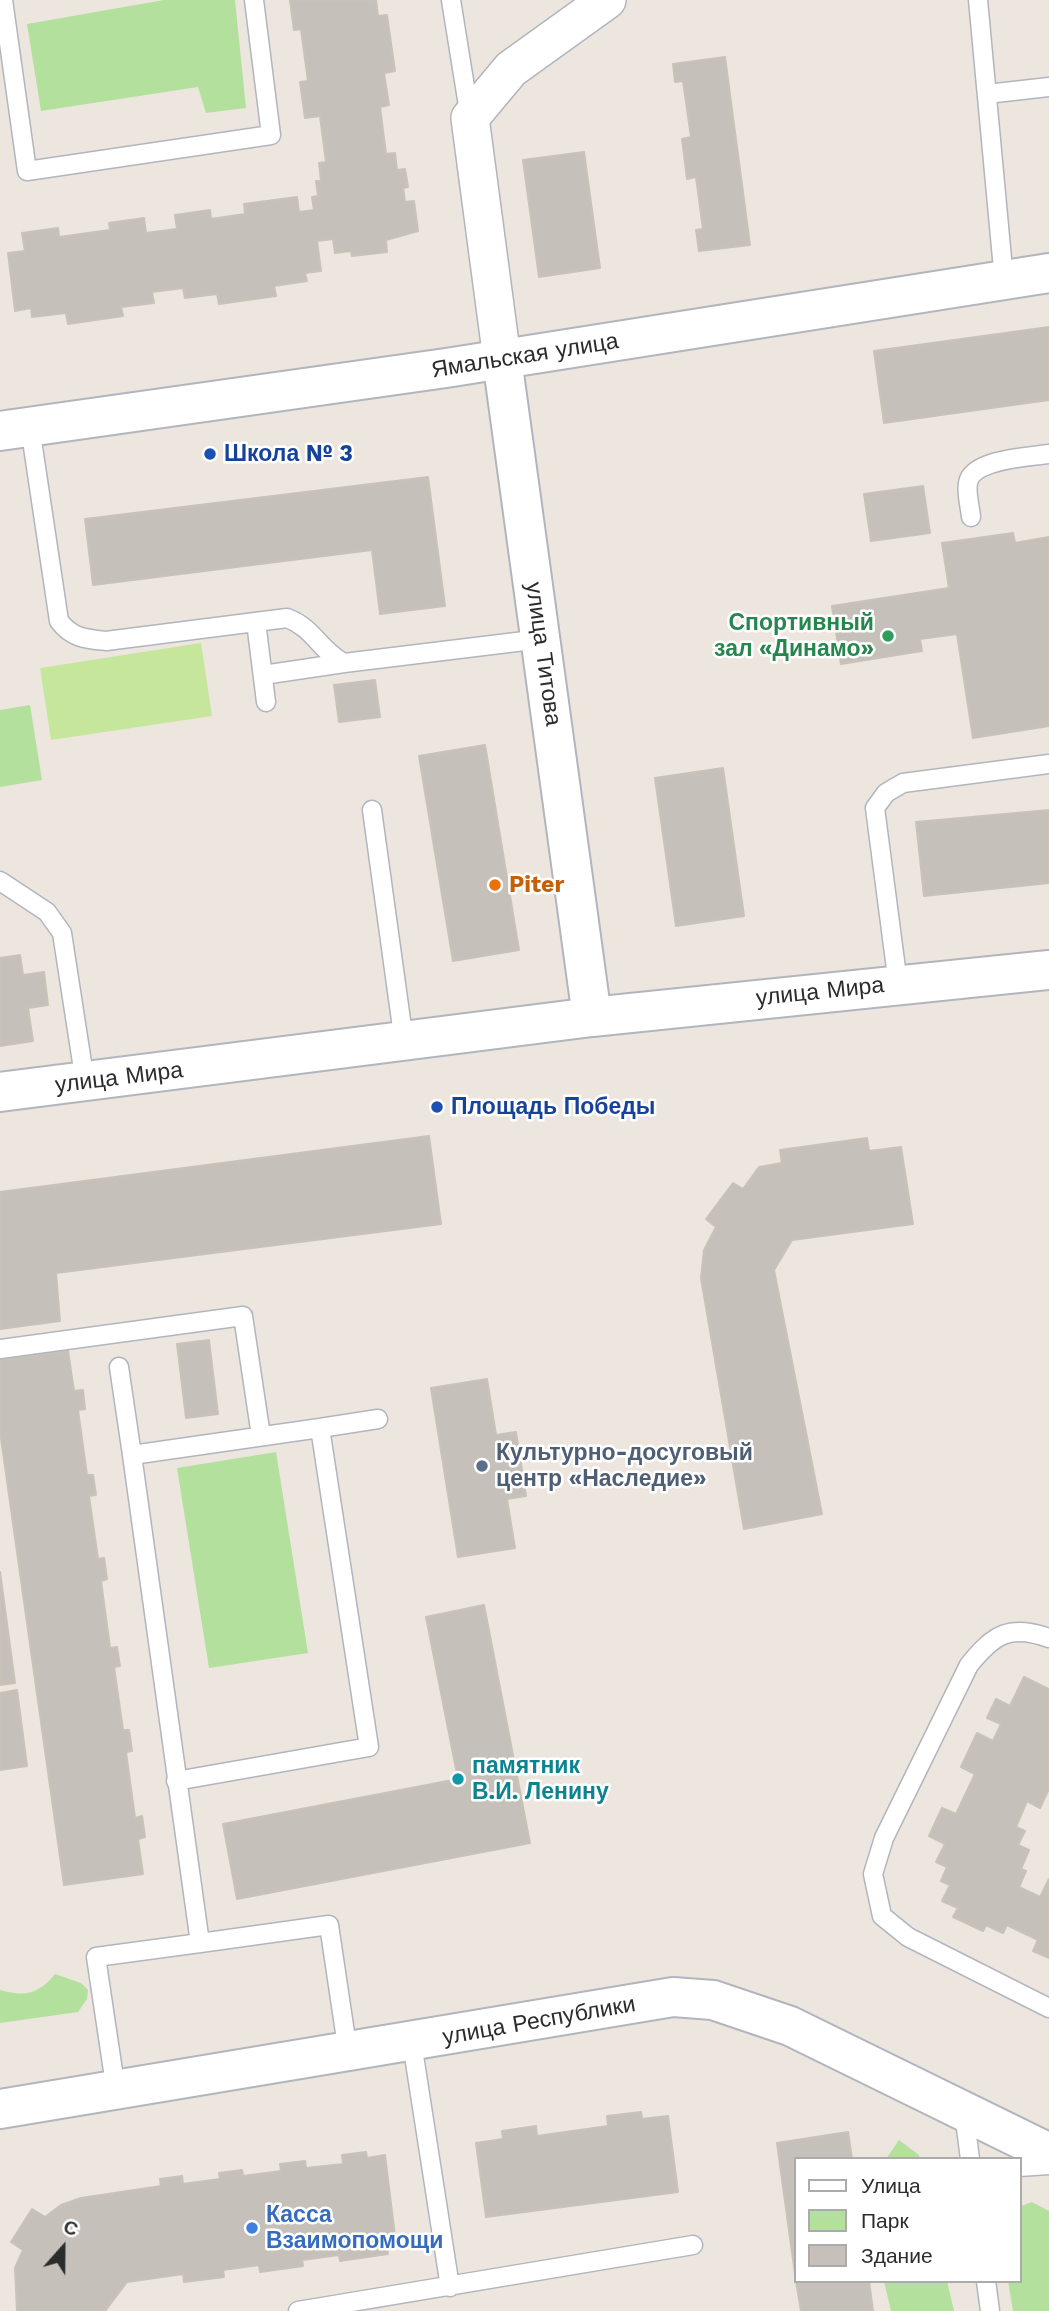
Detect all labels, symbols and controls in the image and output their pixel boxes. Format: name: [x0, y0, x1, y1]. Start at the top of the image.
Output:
street label: Ямальская улица: [430, 328, 620, 384]
place label: Школа № 3: [224, 440, 353, 468]
marker: Школа № 3: [202, 446, 218, 462]
street label: улица Титова: [519, 580, 567, 728]
place label: Спортивный зал «Динамо»: [714, 609, 874, 663]
marker: Спортивный зал «Динамо»: [880, 628, 896, 644]
place label: Piter: [509, 871, 564, 899]
marker: Piter: [487, 877, 503, 893]
street label: улица Мира: [755, 972, 885, 1012]
street label: улица Мира: [53, 1056, 185, 1100]
place label: Площадь Победы: [451, 1093, 656, 1121]
marker: Площадь Победы: [429, 1099, 445, 1115]
place label: Культурно-досуговый центр «Наследие»: [496, 1439, 753, 1493]
marker: Культурно-досуговый центр «Наследие»: [474, 1458, 490, 1474]
place label: памятник В.И. Ленину: [472, 1752, 609, 1806]
marker: памятник В.И. Ленину: [450, 1771, 466, 1787]
street label: улица Республики: [440, 1990, 638, 2052]
legend: [794, 2157, 1021, 2283]
text: Улица: [861, 2173, 921, 2198]
place label: Касса Взаимопомощи: [266, 2201, 443, 2255]
text: Парк: [861, 2208, 909, 2233]
north arrow: [28, 2213, 98, 2283]
text: С: [60, 2215, 81, 2241]
marker: Касса Взаимопомощи: [244, 2220, 260, 2236]
text: Здание: [861, 2243, 933, 2268]

